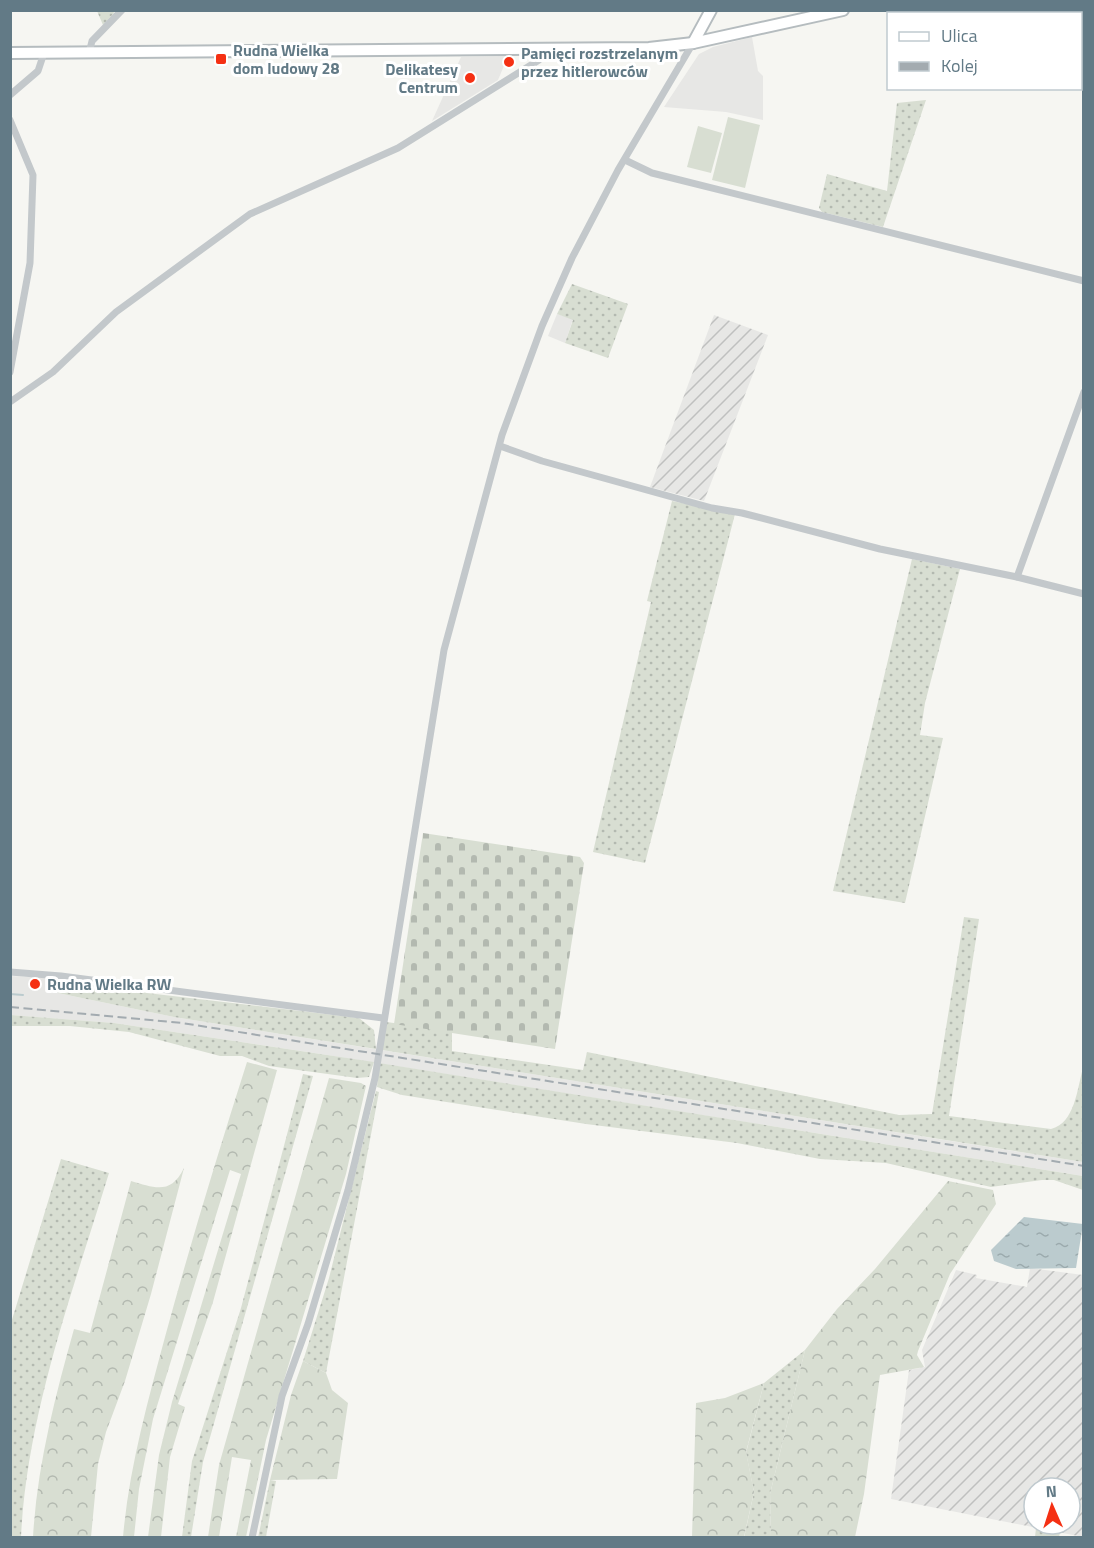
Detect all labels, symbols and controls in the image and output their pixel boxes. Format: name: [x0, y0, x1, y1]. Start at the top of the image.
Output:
legend: [887, 12, 1082, 90]
text: Ulica: [941, 22, 978, 49]
place label: Rudna Wielka dom ludowy 28: [233, 38, 340, 80]
place label: Pamięci rozstrzelanym przez hitlerowców: [521, 41, 678, 83]
marker: Rudna Wielka dom ludowy 28: [214, 52, 228, 66]
text: Kolej: [941, 52, 978, 79]
marker: Pamięci rozstrzelanym przez hitlerowców: [502, 55, 516, 69]
place label: Delikatesy Centrum: [385, 57, 458, 99]
marker: Delikatesy Centrum: [463, 71, 477, 85]
place label: Rudna Wielka RW: [47, 972, 171, 996]
marker: Rudna Wielka RW: [28, 977, 42, 991]
north arrow: [1022, 1476, 1082, 1536]
text: N: [1045, 1479, 1057, 1503]

